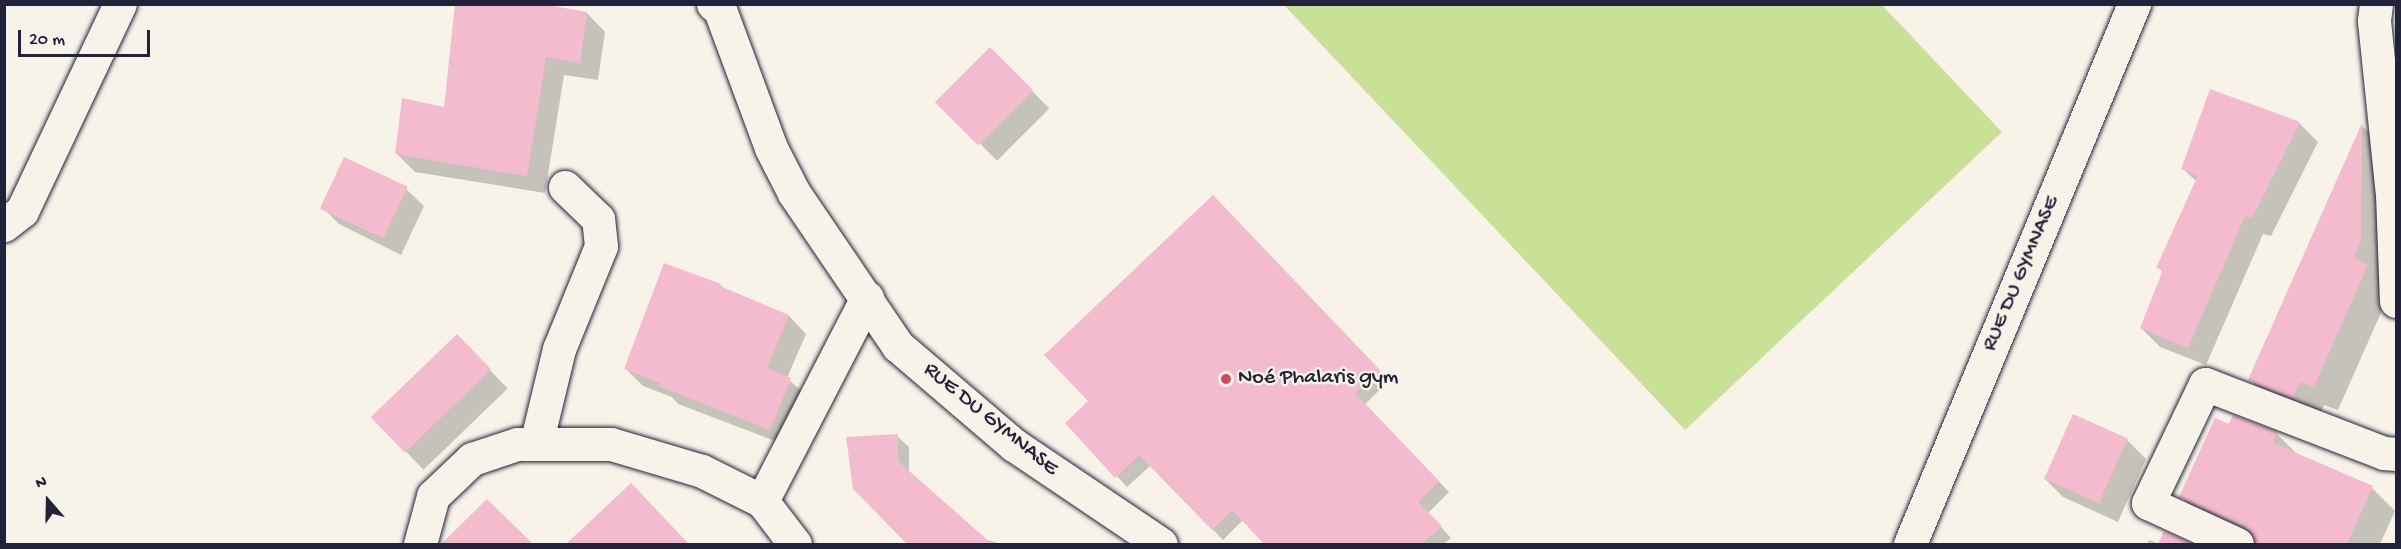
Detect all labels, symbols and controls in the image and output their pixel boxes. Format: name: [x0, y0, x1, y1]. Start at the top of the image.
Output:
scale bar: [21, 18, 153, 56]
text: 20 m: [29, 30, 65, 51]
street label: RUE DU GYMNASE: [1977, 192, 2067, 356]
street label: RUE DU GYMNASE: [917, 358, 1063, 482]
place label: Noé Phalaris gym: [1238, 366, 1398, 392]
marker: Noé Phalaris gym: [1219, 372, 1233, 386]
north arrow: [18, 471, 78, 531]
text: N: [34, 473, 50, 494]

